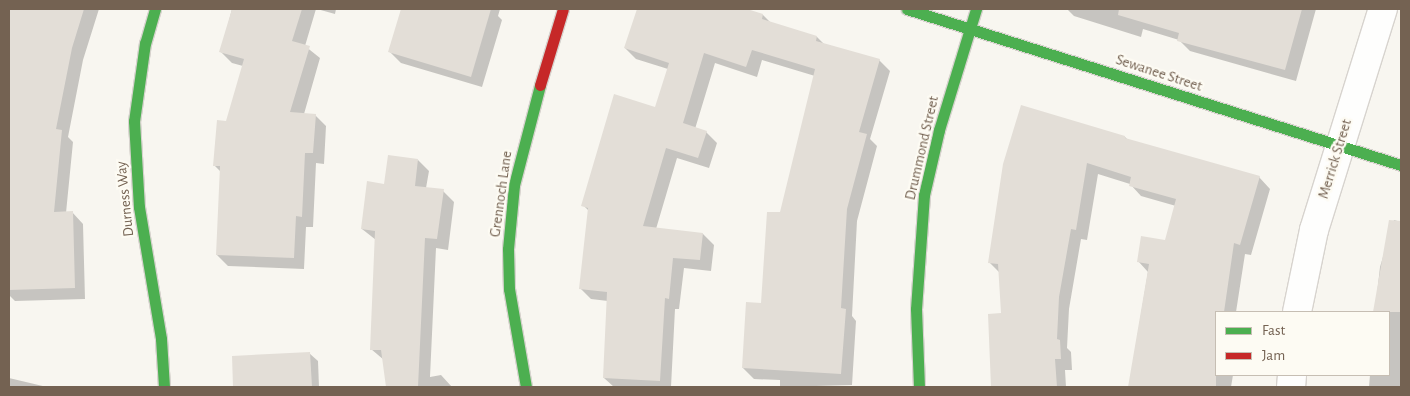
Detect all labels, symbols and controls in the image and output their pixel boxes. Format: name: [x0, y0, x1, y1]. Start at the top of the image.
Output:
street label: Sewanee Street: [1114, 51, 1204, 95]
street label: Drummond Street: [901, 94, 943, 202]
street label: Merrick Street: [1314, 117, 1356, 201]
street label: Grennoch Lane: [486, 150, 516, 238]
street label: Durness Way: [112, 160, 138, 238]
legend: [1215, 311, 1390, 376]
text: Fast: [1262, 323, 1285, 338]
text: Jam: [1262, 348, 1285, 363]

